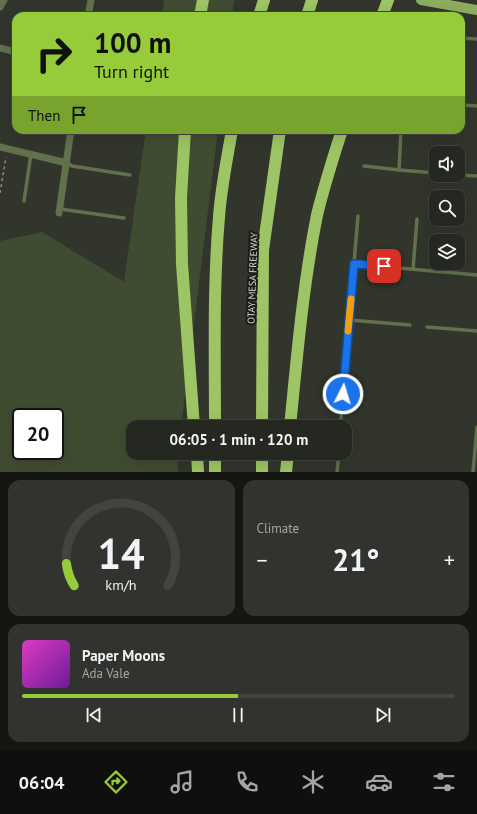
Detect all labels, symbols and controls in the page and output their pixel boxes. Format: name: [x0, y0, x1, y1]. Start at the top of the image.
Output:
text: 100 m: [94, 24, 171, 61]
icon: right: [28, 28, 80, 80]
text: Turn right: [94, 60, 169, 83]
icon: arrive: [68, 104, 90, 126]
text: Then: [28, 106, 60, 125]
map controls: [429, 146, 465, 270]
button: sound: [429, 146, 465, 182]
button: search: [429, 190, 465, 226]
street label: OTAY MESA FREEWAY: [244, 232, 261, 324]
button: layers: [429, 234, 465, 270]
pin: [367, 249, 401, 283]
icon: arrive: [373, 255, 395, 277]
position arrow: [322, 373, 364, 415]
speed limit sign: 20: [12, 408, 64, 460]
text: 06:05 · 1 min · 120 m: [170, 430, 308, 449]
text: Climate: [257, 520, 299, 537]
text: 14: [98, 527, 145, 580]
text: 21°: [332, 540, 379, 579]
text: −: [257, 546, 268, 574]
text: +: [444, 546, 455, 574]
text: km/h: [106, 575, 137, 594]
text: Paper Moons: [82, 646, 165, 665]
text: Ada Vale: [82, 665, 130, 682]
icon: previous: [83, 704, 105, 726]
icon: pause: [227, 704, 249, 726]
icon: next: [372, 704, 394, 726]
icon: directions: [102, 768, 130, 796]
icon: music: [168, 768, 196, 796]
icon: phone: [233, 768, 261, 796]
icon: climate: [299, 768, 327, 796]
icon: car: [365, 768, 393, 796]
icon: filters: [430, 768, 458, 796]
text: 06:04: [19, 771, 64, 794]

